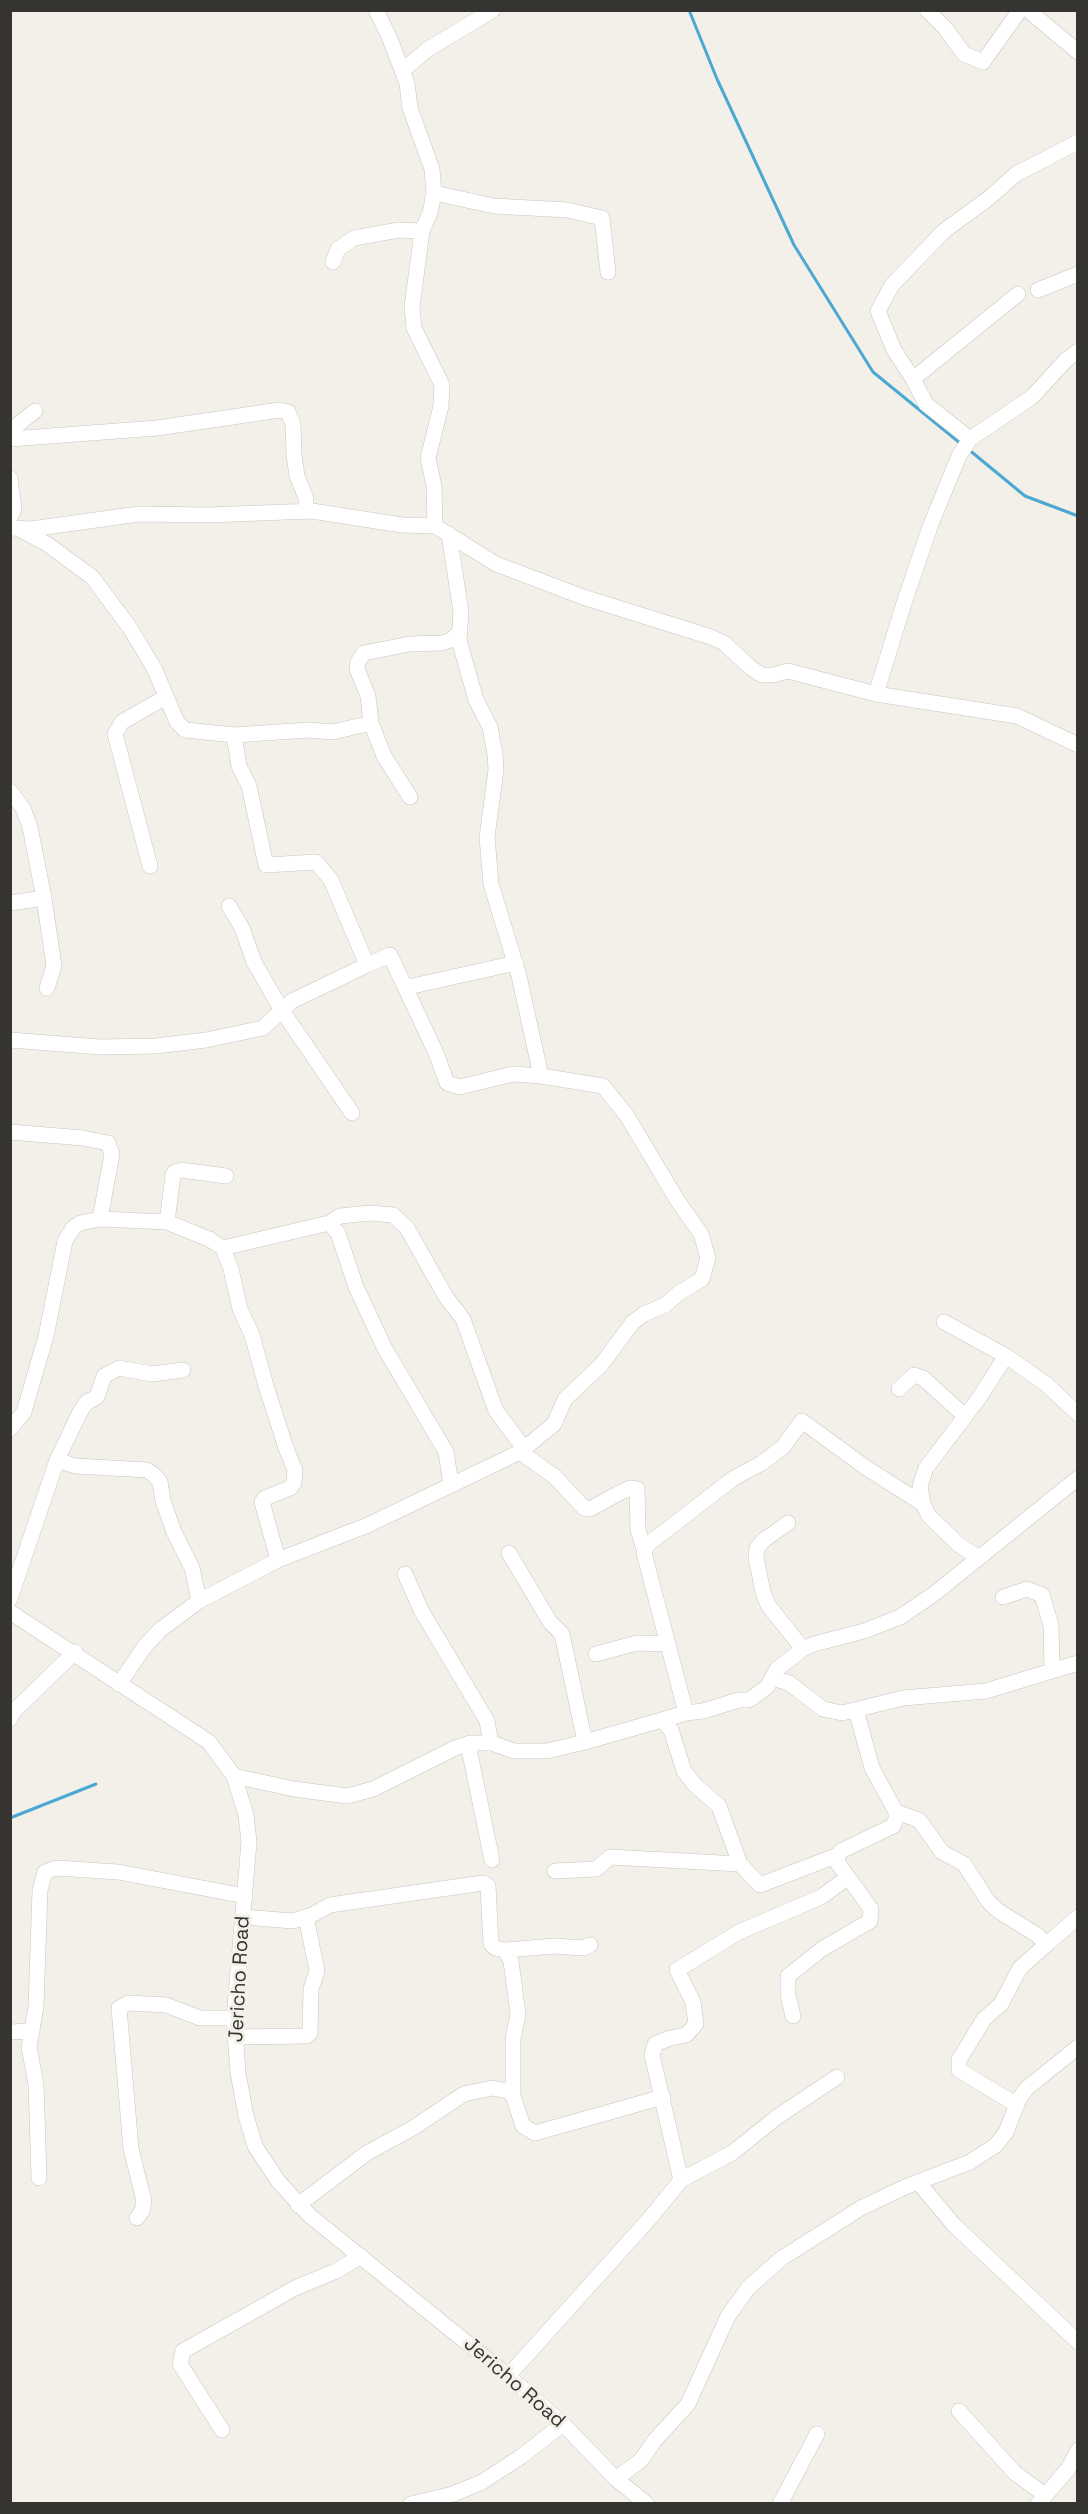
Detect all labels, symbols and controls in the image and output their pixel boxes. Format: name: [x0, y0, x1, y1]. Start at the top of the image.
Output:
street label: Jericho Road: [225, 1915, 255, 2043]
street label: Jericho Road: [458, 2332, 570, 2434]

